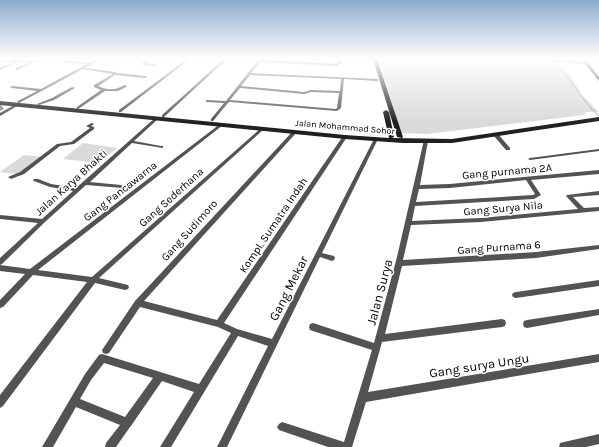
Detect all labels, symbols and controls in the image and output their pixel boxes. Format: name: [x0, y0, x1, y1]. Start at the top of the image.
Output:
street label: Jalan Mohammad Sohor: [295, 118, 396, 136]
street label: Jalan Karya Bhakti: [33, 147, 110, 218]
street label: Gang Pancawarna: [81, 159, 160, 224]
street label: Gang purnama 2A: [462, 161, 553, 182]
street label: Gang Sederhana: [136, 165, 206, 230]
street label: Kompl. Sumatra Indah: [237, 175, 310, 276]
street label: Gang Sudimoro: [158, 197, 220, 264]
street label: Gang Surya Nila: [463, 199, 543, 218]
street label: Gang Purnama 6: [457, 238, 541, 257]
street label: Gang Mekar: [266, 253, 311, 323]
street label: Jalan Surya: [363, 257, 395, 327]
street label: Gang surya Ungu: [428, 350, 530, 381]

